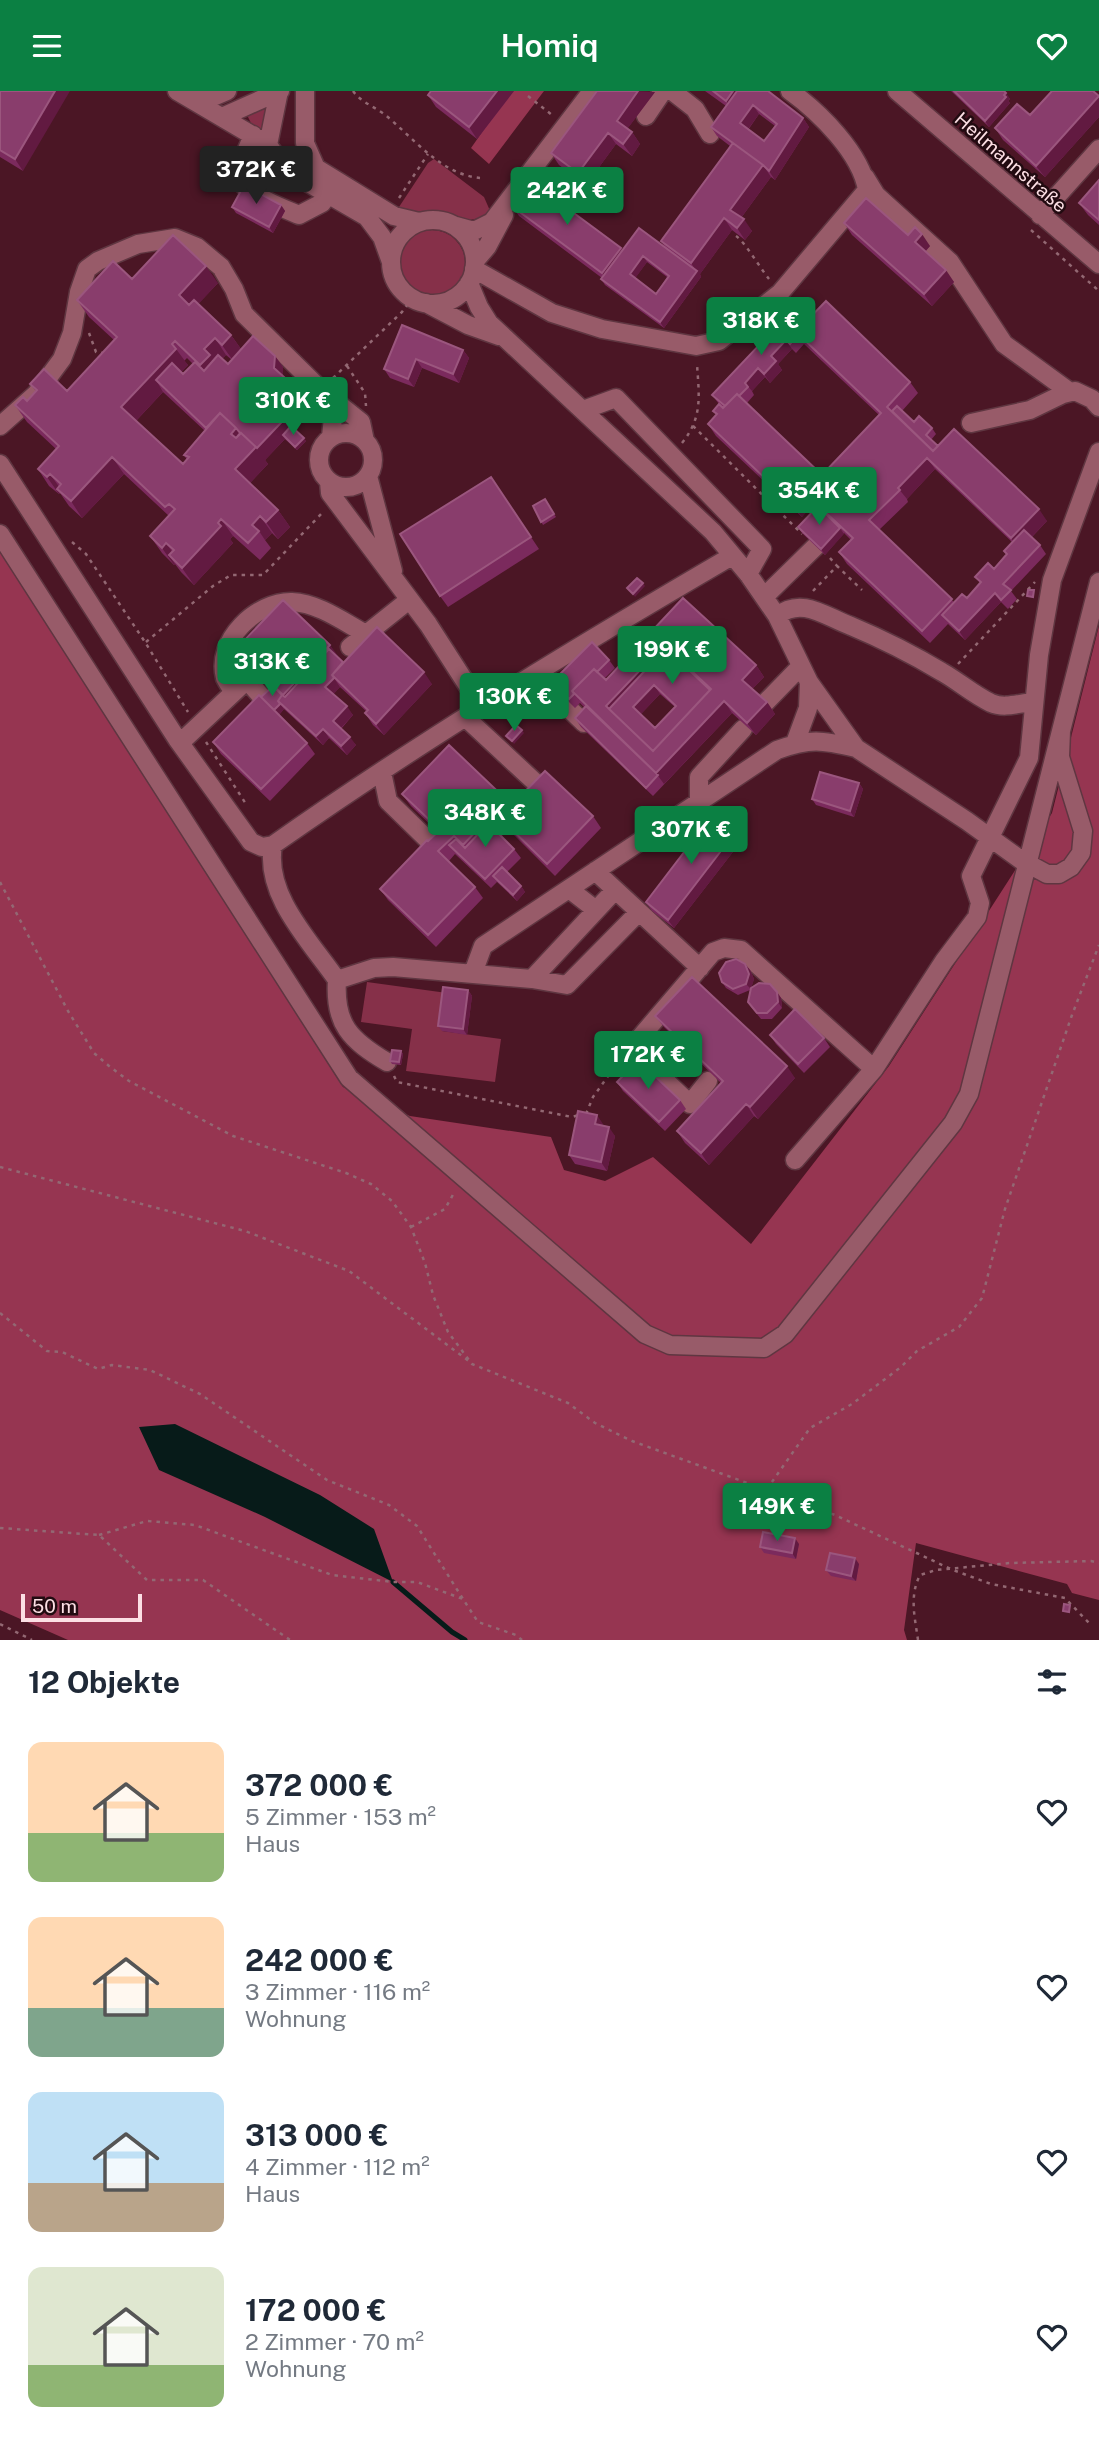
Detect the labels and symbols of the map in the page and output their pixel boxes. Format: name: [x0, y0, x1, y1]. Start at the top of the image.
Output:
street label: Heilmannstraße: [951, 108, 1071, 216]
pin: 372K €: [199, 146, 313, 206]
pin: 242K €: [510, 167, 624, 227]
pin: 318K €: [704, 297, 818, 357]
pin: 310K €: [236, 377, 350, 437]
pin: 354K €: [762, 467, 876, 527]
pin: 199K €: [615, 627, 729, 686]
pin: 313K €: [215, 639, 329, 698]
pin: 130K €: [457, 673, 571, 733]
pin: 348K €: [428, 789, 542, 849]
pin: 307K €: [634, 807, 748, 866]
pin: 172K €: [591, 1031, 705, 1091]
pin: 149K €: [720, 1483, 834, 1543]
scale bar: [21, 1591, 142, 1623]

